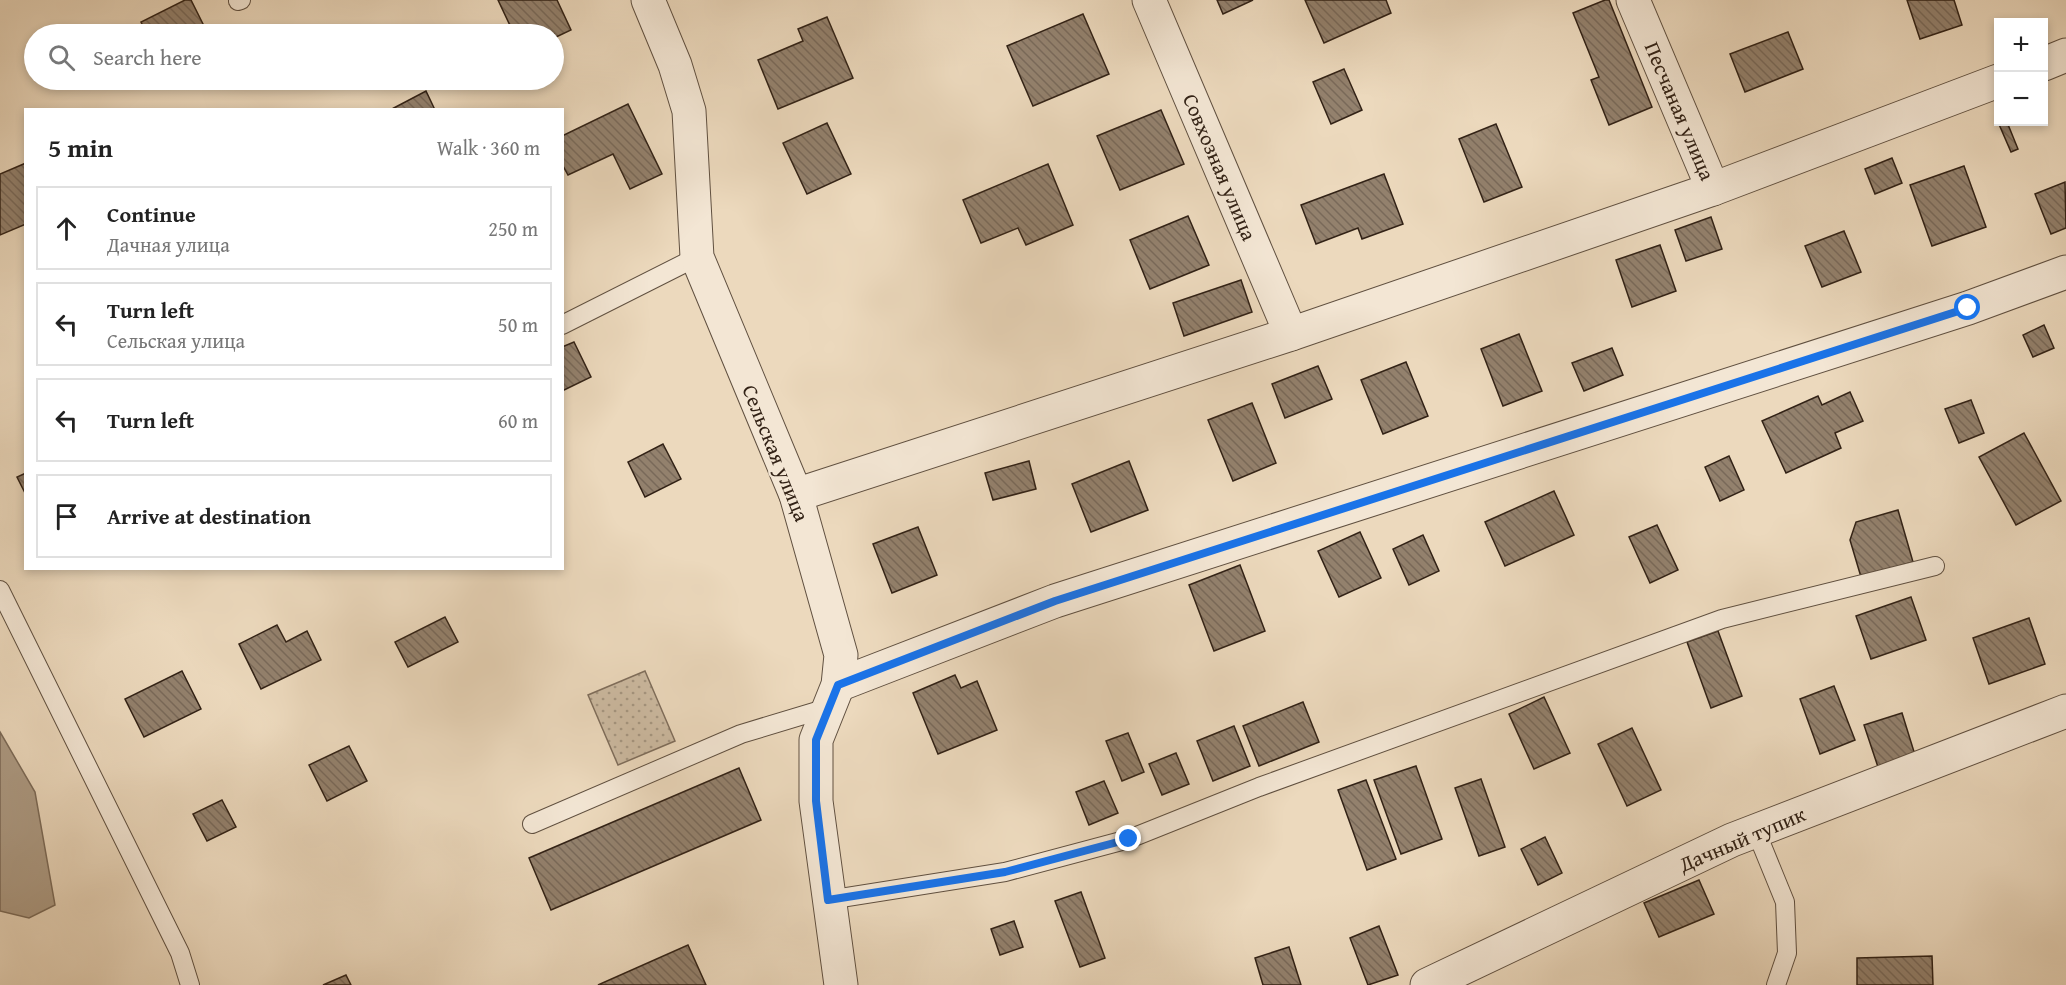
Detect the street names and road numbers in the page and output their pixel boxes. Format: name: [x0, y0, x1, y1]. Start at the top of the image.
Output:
street label: Песчаная улица: [1637, 37, 1723, 185]
street label: Совхозная улица: [1175, 89, 1265, 245]
street label: Сельская улица: [734, 380, 818, 526]
street label: Дачный тупик: [1673, 798, 1810, 880]

